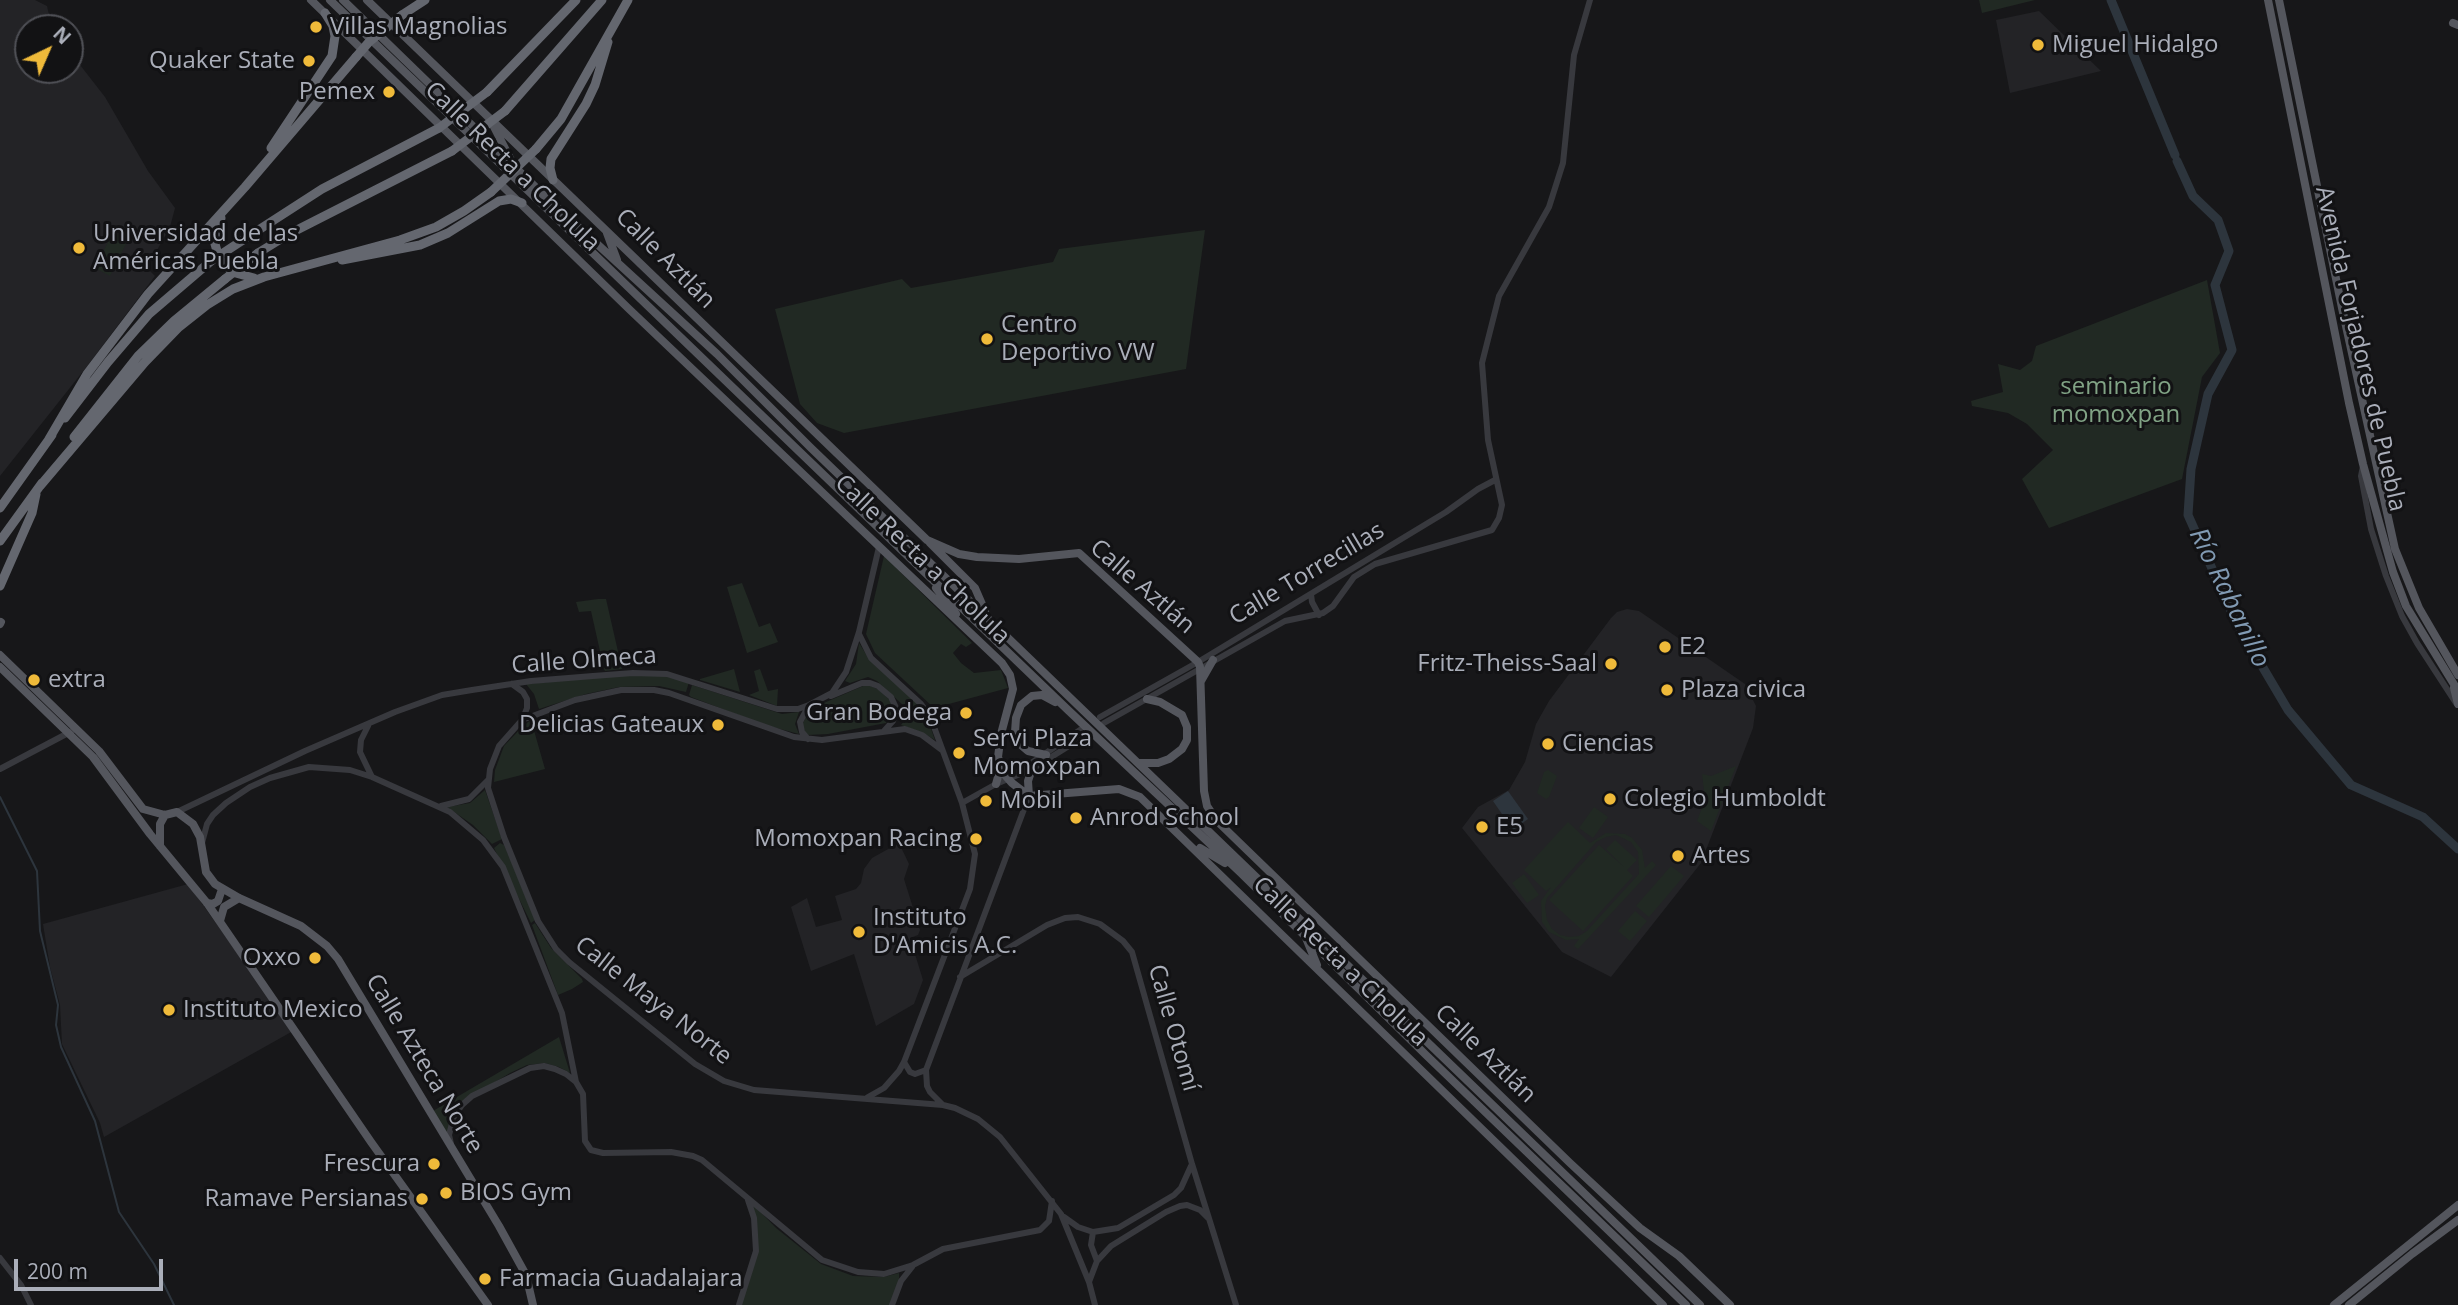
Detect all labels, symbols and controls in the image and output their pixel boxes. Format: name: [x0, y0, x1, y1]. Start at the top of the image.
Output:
place label: Villas Magnolias: [330, 13, 507, 41]
north arrow: [14, 14, 84, 84]
marker: Villas Magnolias: [308, 19, 324, 35]
text: N: [48, 21, 77, 50]
place label: Miguel Hidalgo: [2052, 31, 2218, 59]
marker: Miguel Hidalgo: [2030, 37, 2046, 53]
place label: Quaker State: [149, 47, 295, 75]
marker: Quaker State: [301, 53, 317, 69]
street label: Calle Recta a Cholula: [418, 76, 606, 258]
place label: Pemex: [299, 78, 375, 106]
marker: Pemex: [381, 84, 397, 100]
street label: Avenida Forjadores de Puebla: [2309, 184, 2411, 514]
street label: Calle Aztlán: [609, 203, 721, 315]
place label: Universidad de las Américas Puebla: [93, 220, 298, 276]
marker: Universidad de las Américas Puebla: [71, 240, 87, 256]
place label: Centro Deportivo VW: [1001, 311, 1155, 367]
marker: Centro Deportivo VW: [979, 331, 995, 347]
park label: seminario momoxpan: [2052, 373, 2180, 429]
street label: Calle Recta a Cholula: [828, 469, 1016, 651]
street label: Calle Torrecillas: [1224, 516, 1390, 632]
water label: Río Rabanillo: [2182, 523, 2276, 673]
street label: Calle Aztlán: [1084, 534, 1200, 640]
place label: E2: [1679, 633, 1706, 661]
marker: E2: [1657, 639, 1673, 655]
street label: Calle Olmeca: [510, 642, 658, 680]
place label: Fritz-Theiss-Saal: [1417, 650, 1597, 678]
marker: Fritz-Theiss-Saal: [1603, 656, 1619, 672]
place label: extra: [48, 666, 106, 694]
marker: extra: [26, 672, 42, 688]
place label: Plaza civica: [1681, 676, 1806, 704]
marker: Plaza civica: [1659, 682, 1675, 698]
place label: Gran Bodega: [806, 699, 952, 727]
marker: Gran Bodega: [958, 705, 974, 721]
place label: Delicias Gateaux: [519, 711, 704, 739]
marker: Delicias Gateaux: [710, 717, 726, 733]
place label: Servi Plaza Momoxpan: [973, 725, 1101, 781]
place label: Ciencias: [1562, 730, 1654, 758]
marker: Ciencias: [1540, 736, 1556, 752]
marker: Servi Plaza Momoxpan: [951, 745, 967, 761]
place label: Colegio Humboldt: [1624, 785, 1826, 813]
place label: Mobil: [1000, 787, 1063, 815]
marker: Colegio Humboldt: [1602, 791, 1618, 807]
marker: Mobil: [978, 793, 994, 809]
place label: Anrod School: [1090, 804, 1239, 832]
marker: Anrod School: [1068, 810, 1084, 826]
place label: E5: [1496, 813, 1523, 841]
marker: E5: [1474, 819, 1490, 835]
place label: Momoxpan Racing: [754, 825, 962, 853]
marker: Momoxpan Racing: [968, 831, 984, 847]
place label: Artes: [1692, 842, 1750, 870]
marker: Artes: [1670, 848, 1686, 864]
street label: Calle Recta a Cholula: [1246, 871, 1434, 1053]
place label: Instituto D'Amicis A.C.: [873, 904, 1017, 960]
marker: Instituto D'Amicis A.C.: [851, 924, 867, 940]
street label: Calle Maya Norte: [569, 931, 737, 1071]
place label: Oxxo: [243, 944, 301, 972]
marker: Oxxo: [307, 950, 323, 966]
street label: Calle Otomí: [1141, 961, 1205, 1095]
street label: Calle Azteca Norte: [359, 969, 489, 1159]
place label: Instituto Mexico: [183, 996, 363, 1024]
street label: Calle Aztlán: [1428, 999, 1542, 1109]
marker: Instituto Mexico: [161, 1002, 177, 1018]
place label: Frescura: [324, 1150, 420, 1178]
marker: Frescura: [426, 1156, 442, 1172]
place label: BIOS Gym: [460, 1179, 572, 1207]
place label: Ramave Persianas: [205, 1185, 408, 1213]
marker: BIOS Gym: [438, 1185, 454, 1201]
marker: Ramave Persianas: [414, 1191, 430, 1207]
scale bar: [18, 1246, 166, 1290]
text: 200 m: [27, 1257, 88, 1285]
place label: Farmacia Guadalajara: [499, 1265, 743, 1293]
marker: Farmacia Guadalajara: [477, 1271, 493, 1287]

